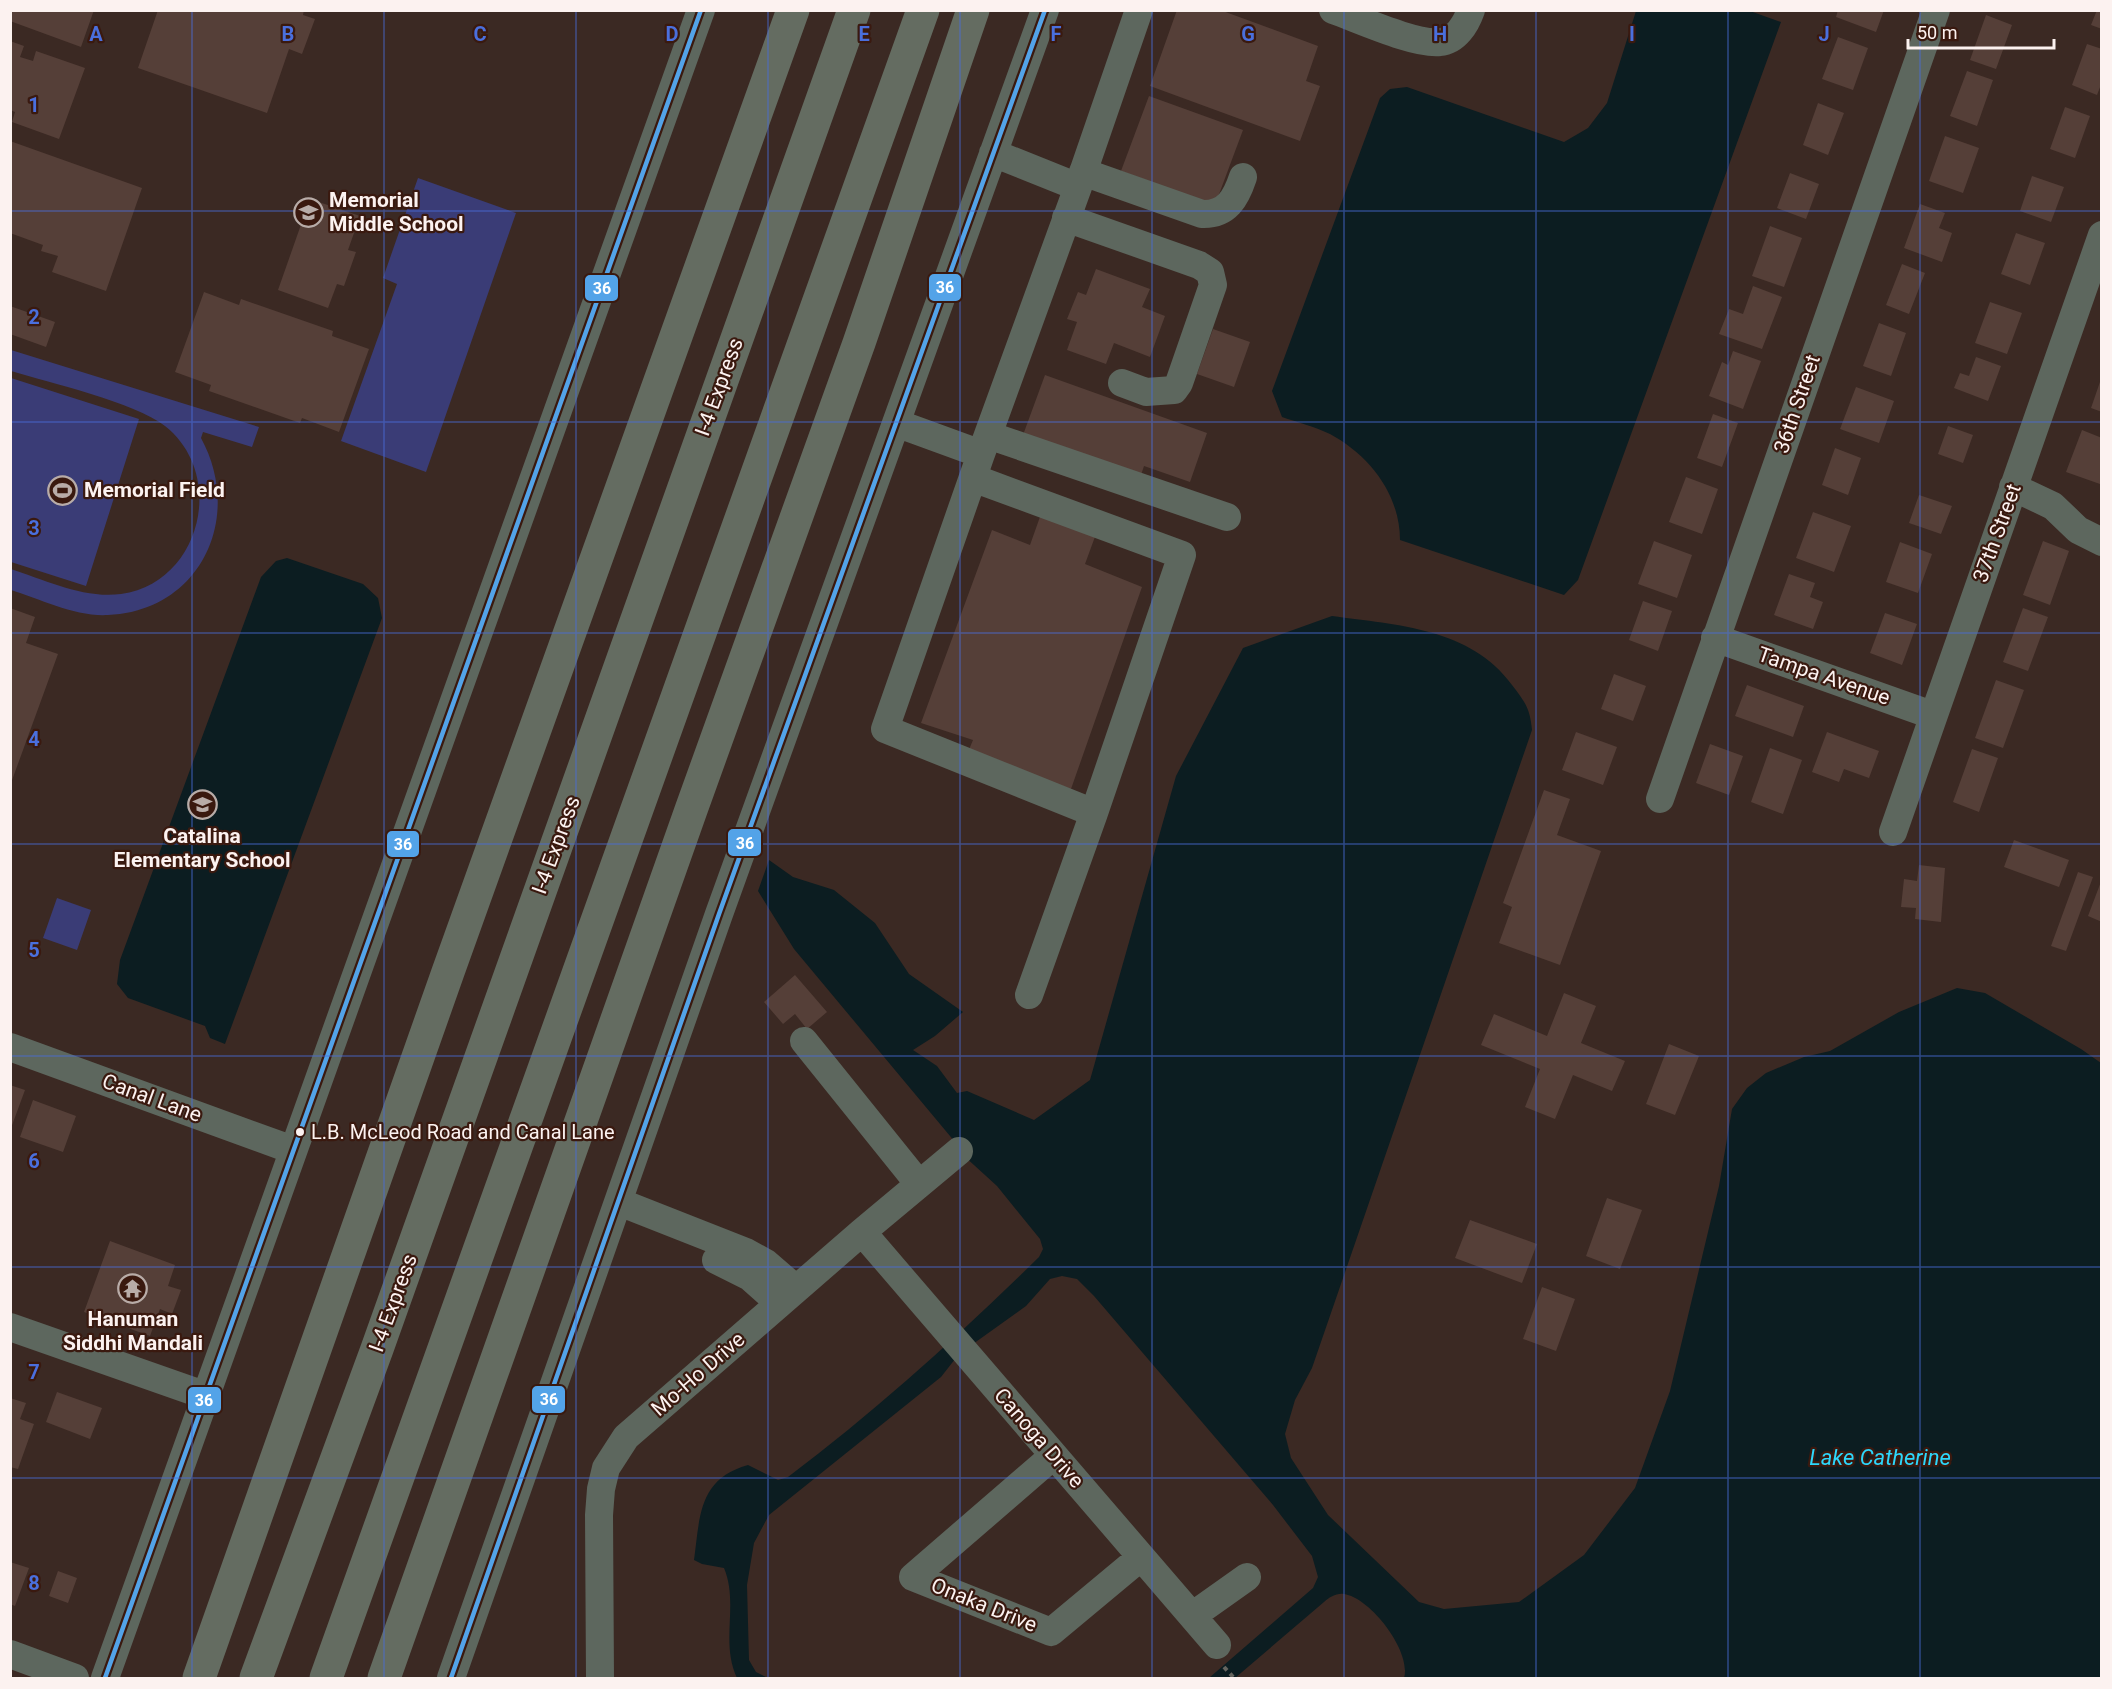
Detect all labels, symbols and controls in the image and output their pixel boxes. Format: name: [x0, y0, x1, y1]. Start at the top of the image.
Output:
scale bar: [1908, 12, 2054, 50]
text: A: [89, 22, 103, 46]
text: B: [282, 22, 294, 46]
text: C: [473, 22, 487, 46]
text: D: [666, 22, 679, 46]
text: E: [858, 22, 870, 46]
text: F: [1051, 22, 1062, 46]
text: G: [1241, 22, 1255, 46]
text: H: [1433, 22, 1447, 46]
text: I: [1629, 22, 1635, 46]
text: J: [1818, 22, 1830, 46]
text: 50 m: [1917, 22, 1957, 43]
text: 1: [28, 93, 40, 117]
place label: Memorial Middle School: [329, 188, 464, 236]
school or university icon: Memorial Middle School: [292, 196, 324, 228]
line badge: 36: [928, 273, 962, 302]
line badge: 36: [584, 274, 619, 302]
text: 36: [936, 278, 954, 297]
text: 36: [593, 279, 611, 298]
text: 2: [28, 305, 40, 329]
street label: I-4 Express: [690, 335, 748, 439]
street label: 36th Street: [1769, 351, 1825, 456]
sports icon: Memorial Field: [47, 474, 79, 506]
place label: Memorial Field: [84, 478, 225, 502]
street label: 37th Street: [1968, 481, 2026, 585]
text: 3: [28, 516, 40, 540]
street label: Tampa Avenue: [1755, 642, 1893, 710]
text: 4: [28, 727, 40, 751]
school or university icon: Catalina Elementary School: [186, 789, 218, 821]
street label: I-4 Express: [527, 793, 585, 897]
place label: Catalina Elementary School: [114, 824, 290, 872]
line badge: 36: [727, 828, 762, 857]
line badge: 36: [386, 830, 420, 858]
text: 36: [736, 834, 754, 853]
text: 36: [394, 835, 412, 854]
text: 5: [28, 938, 40, 962]
street label: Canal Lane: [99, 1069, 205, 1127]
place label: L.B. McLeod Road and Canal Lane: [311, 1120, 615, 1144]
marker: L.B. McLeod Road and Canal Lane: [294, 1126, 306, 1138]
text: 6: [28, 1149, 40, 1173]
street label: I-4 Express: [364, 1251, 422, 1355]
temple icon: Hanuman Siddhi Mandali: [117, 1272, 149, 1304]
place label: Hanuman Siddhi Mandali: [63, 1307, 203, 1355]
street label: Mo-Ho Drive: [647, 1327, 749, 1421]
text: 7: [28, 1360, 40, 1384]
street label: Canoga Drive: [989, 1383, 1089, 1493]
line badge: 36: [531, 1385, 566, 1414]
line badge: 36: [187, 1386, 222, 1414]
text: 36: [540, 1390, 558, 1409]
text: 36: [195, 1391, 213, 1410]
water label: Lake Catherine: [1809, 1445, 1951, 1470]
text: 8: [28, 1571, 40, 1595]
street label: Onaka Drive: [928, 1573, 1040, 1637]

